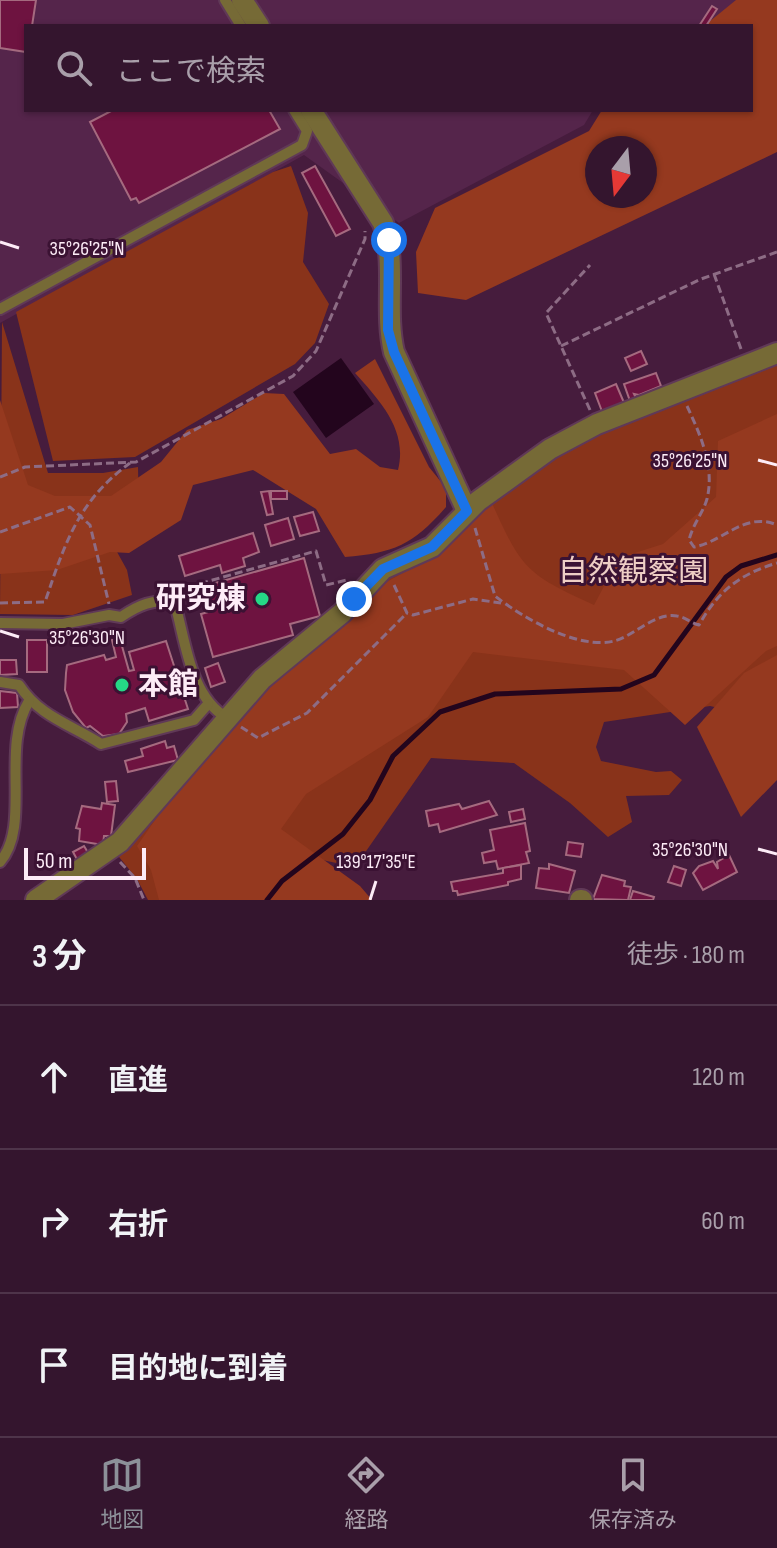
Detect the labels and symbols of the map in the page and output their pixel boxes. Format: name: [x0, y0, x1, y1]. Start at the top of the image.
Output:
north arrow: [585, 136, 657, 208]
route start: [371, 222, 407, 258]
text: 35°26'25"N: [50, 237, 124, 261]
text: 35°26'25"N: [653, 449, 727, 473]
park label: 自然観察園: [558, 554, 708, 590]
place label: 研究棟: [156, 581, 246, 617]
route end: [336, 581, 372, 617]
marker: 研究棟: [253, 590, 271, 608]
text: 35°26'30"N: [49, 626, 125, 650]
place label: 本館: [138, 667, 198, 703]
marker: 本館: [113, 676, 131, 694]
text: 35°26'30"N: [652, 838, 728, 862]
scale bar: [24, 844, 146, 880]
text: 139°17'35"E: [336, 850, 416, 874]

